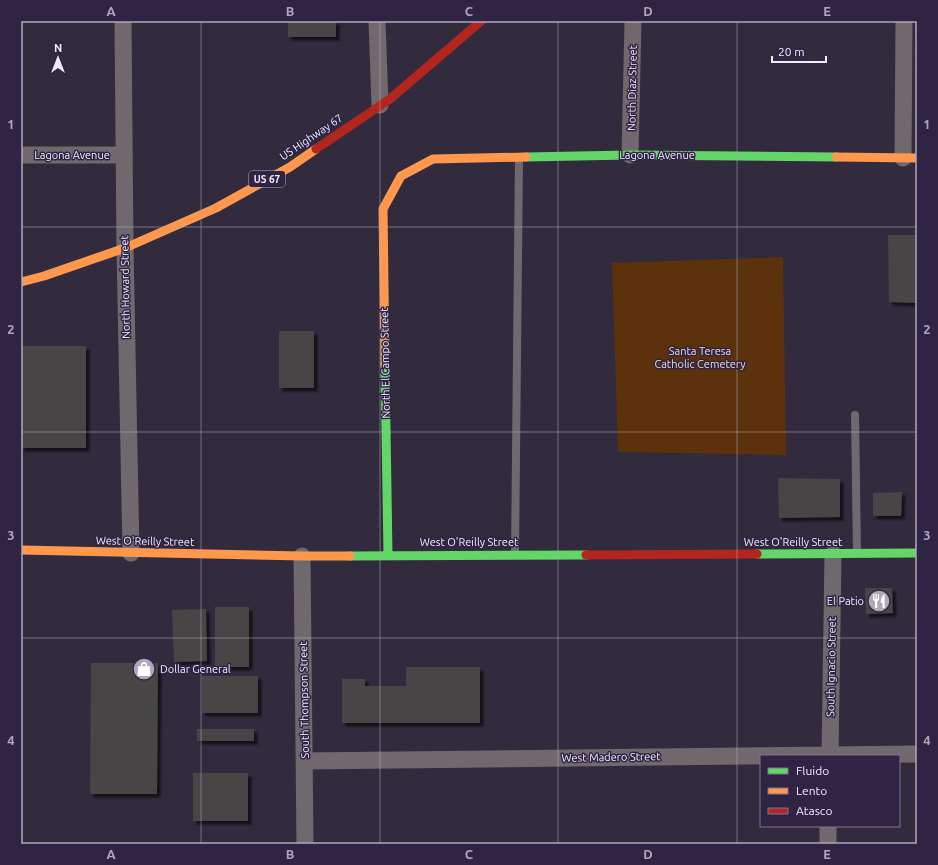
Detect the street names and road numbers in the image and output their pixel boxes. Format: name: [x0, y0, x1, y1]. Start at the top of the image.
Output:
street label: North Diaz Street: [625, 44, 639, 131]
street label: US Highway 67: [277, 112, 345, 162]
street label: Lagona Avenue: [34, 149, 110, 161]
street label: Lagona Avenue: [619, 149, 695, 161]
road number: US 67: [249, 171, 285, 187]
street label: North Howard Street: [118, 234, 132, 339]
street label: North El Campo Street: [378, 307, 392, 419]
street label: West O'Reilly Street: [96, 534, 195, 548]
street label: West O'Reilly Street: [420, 536, 519, 548]
street label: West O'Reilly Street: [744, 536, 843, 548]
street label: South Ignacio Street: [824, 616, 838, 717]
street label: South Thompson Street: [297, 641, 311, 759]
street label: West Madero Street: [561, 750, 661, 764]

